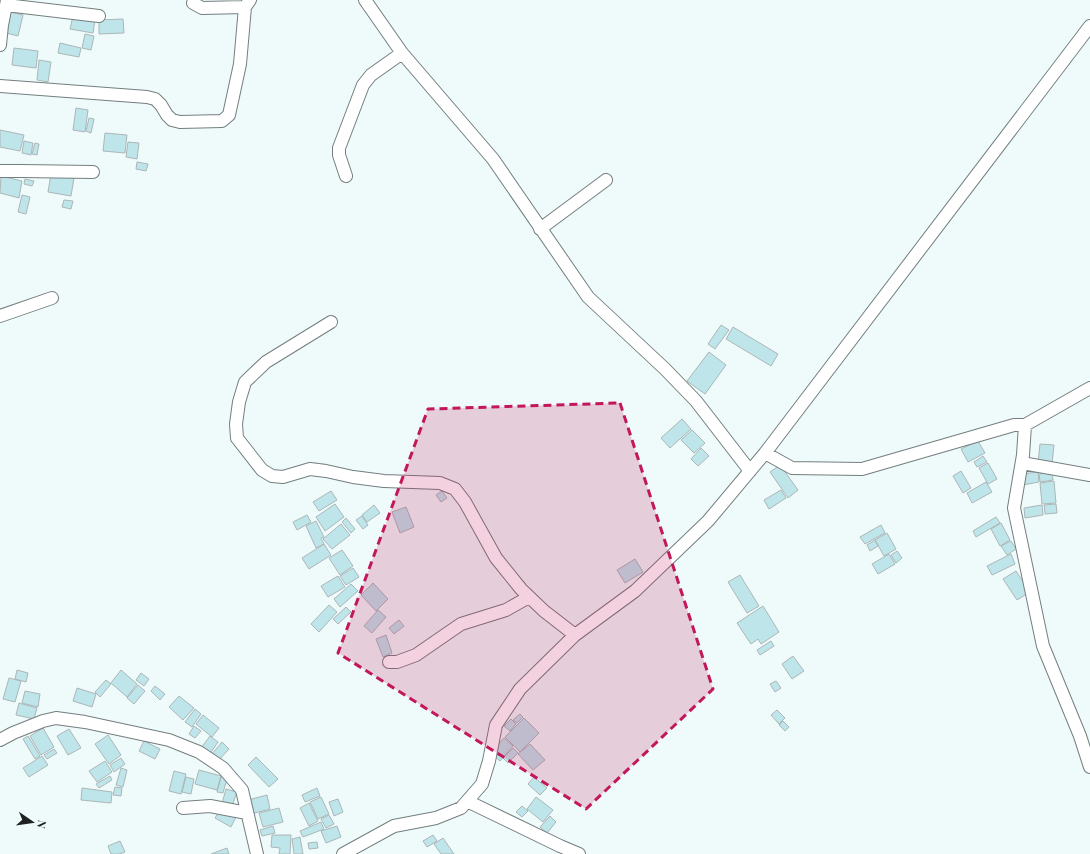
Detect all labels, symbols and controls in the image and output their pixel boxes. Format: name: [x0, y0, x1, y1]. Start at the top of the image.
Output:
north arrow: [12, 802, 52, 842]
text: N: [34, 819, 50, 830]

